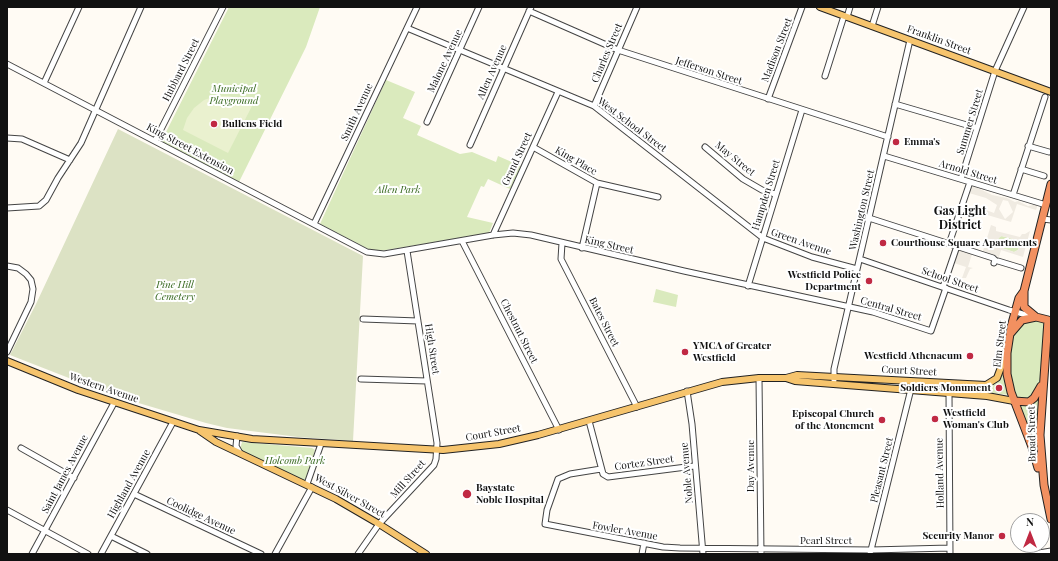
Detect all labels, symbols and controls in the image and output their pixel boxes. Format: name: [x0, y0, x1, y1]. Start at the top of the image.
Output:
street label: Madison Street: [759, 16, 795, 84]
street label: Charles Street: [589, 21, 625, 85]
street label: Franklin Street: [905, 23, 973, 57]
street label: Malone Avenue: [425, 27, 465, 95]
street label: Hubbard Street: [160, 37, 202, 103]
street label: Allen Avenue: [475, 43, 509, 101]
street label: Jefferson Street: [674, 55, 744, 87]
street label: Smith Avenue: [338, 81, 376, 143]
park label: Municipal Playground: [209, 83, 259, 106]
street label: Summer Street: [954, 88, 986, 156]
street label: West School Street: [595, 95, 669, 155]
place label: Bullens Field: [222, 118, 282, 130]
marker: Bullens Field: [209, 119, 219, 129]
street label: King Street Extension: [144, 121, 236, 177]
street label: Grand Street: [499, 130, 535, 188]
place label: Emma's: [904, 136, 940, 148]
marker: Emma's: [891, 137, 901, 147]
street label: May Street: [713, 139, 757, 179]
street label: King Place: [553, 144, 599, 178]
street label: Arnold Street: [938, 157, 998, 187]
street label: Hampden Street: [750, 158, 782, 232]
street label: Washington Street: [847, 169, 877, 251]
park label: Allen Park: [376, 184, 420, 196]
district label: Gas Light District: [934, 204, 986, 232]
street label: Green Avenue: [769, 226, 833, 258]
street label: King Street: [583, 234, 635, 256]
place label: Courthouse Square Apartments: [891, 237, 1037, 249]
marker: Courthouse Square Apartments: [878, 238, 888, 248]
street label: School Street: [920, 265, 980, 295]
place label: Westfield Police Department: [788, 269, 861, 292]
marker: Westfield Police Department: [864, 276, 874, 286]
park label: Pine Hill Cemetery: [155, 279, 195, 302]
street label: Bates Street: [586, 295, 622, 349]
street label: Central Street: [859, 295, 923, 323]
street label: Chestnut Street: [498, 297, 540, 365]
street label: Elm Street: [991, 320, 1009, 368]
street label: High Street: [422, 323, 442, 375]
place label: YMCA of Greater Westfield: [693, 340, 771, 364]
marker: YMCA of Greater Westfield: [680, 347, 690, 357]
place label: Westfield Athenaeum: [864, 350, 962, 362]
marker: Westfield Athenaeum: [965, 351, 975, 361]
street label: Court Street: [881, 364, 937, 378]
street label: Western Avenue: [68, 371, 140, 405]
place label: Soldiers Monument: [900, 382, 991, 394]
marker: Soldiers Monument: [994, 383, 1004, 393]
street label: Broad Street: [1026, 406, 1038, 462]
place label: Westfield Woman's Club: [943, 407, 1009, 430]
place label: Episcopal Church of the Atonement: [792, 408, 874, 432]
marker: Westfield Woman's Club: [930, 414, 940, 424]
marker: Episcopal Church of the Atonement: [877, 415, 887, 425]
street label: Court Street: [465, 422, 521, 444]
street label: Saint James Avenue: [39, 433, 91, 515]
street label: Pleasant Street: [868, 436, 896, 504]
street label: Holland Avenue: [933, 438, 947, 508]
street label: Day Avenue: [745, 440, 757, 492]
street label: Noble Avenue: [678, 442, 696, 504]
street label: Highland Avenue: [105, 448, 153, 520]
street label: Cortez Street: [614, 453, 674, 473]
park label: Holcomb Park: [265, 455, 325, 467]
street label: Mill Street: [388, 458, 428, 500]
street label: West Silver Street: [313, 472, 387, 520]
place label: Baystate Noble Hospital: [476, 482, 544, 506]
marker: Baystate Noble Hospital: [461, 488, 473, 500]
street label: Coolidge Avenue: [164, 495, 238, 537]
north arrow: [1010, 513, 1050, 553]
text: N: [1026, 514, 1034, 529]
street label: Fowler Avenue: [591, 519, 659, 543]
place label: Security Manor: [922, 530, 994, 542]
marker: Security Manor: [997, 531, 1007, 541]
street label: Pearl Street: [800, 535, 852, 547]

